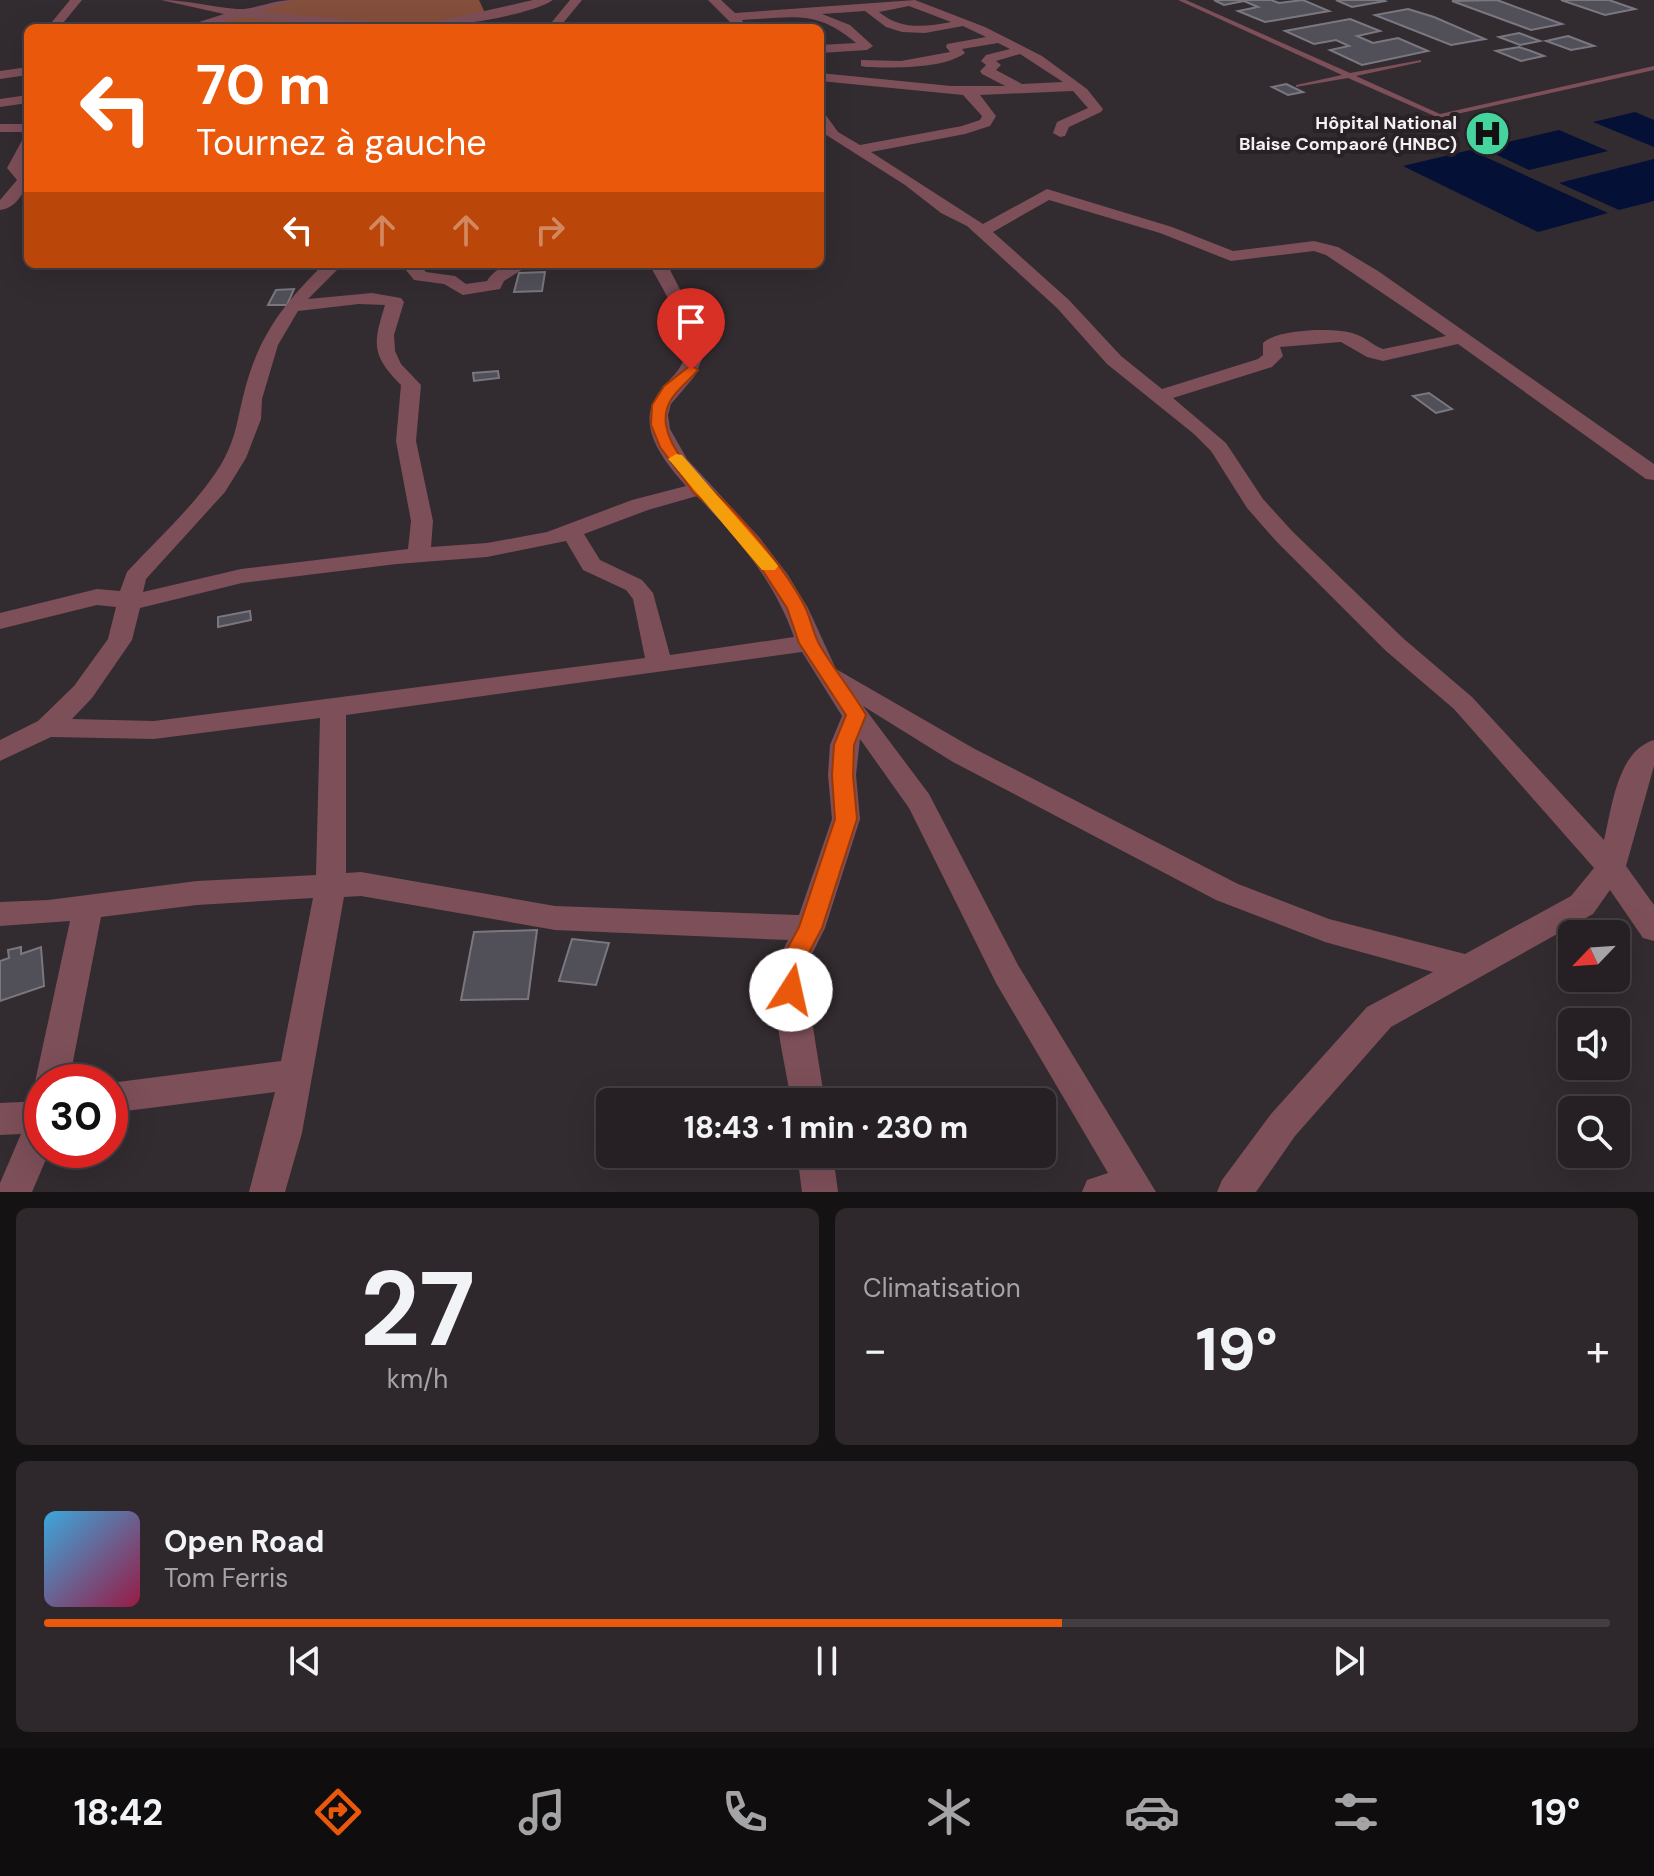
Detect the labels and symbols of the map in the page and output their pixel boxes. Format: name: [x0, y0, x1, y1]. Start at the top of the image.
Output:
hospital icon: Hôpital National Blaise Compaoré (HNBC): [1464, 109, 1512, 157]
place label: Hôpital National Blaise Compaoré (HNBC): [1239, 111, 1457, 156]
pin: [657, 288, 725, 370]
north arrow: [1558, 920, 1630, 992]
position arrow: [749, 948, 833, 1032]
speed limit sign: 30: [24, 1064, 128, 1168]

